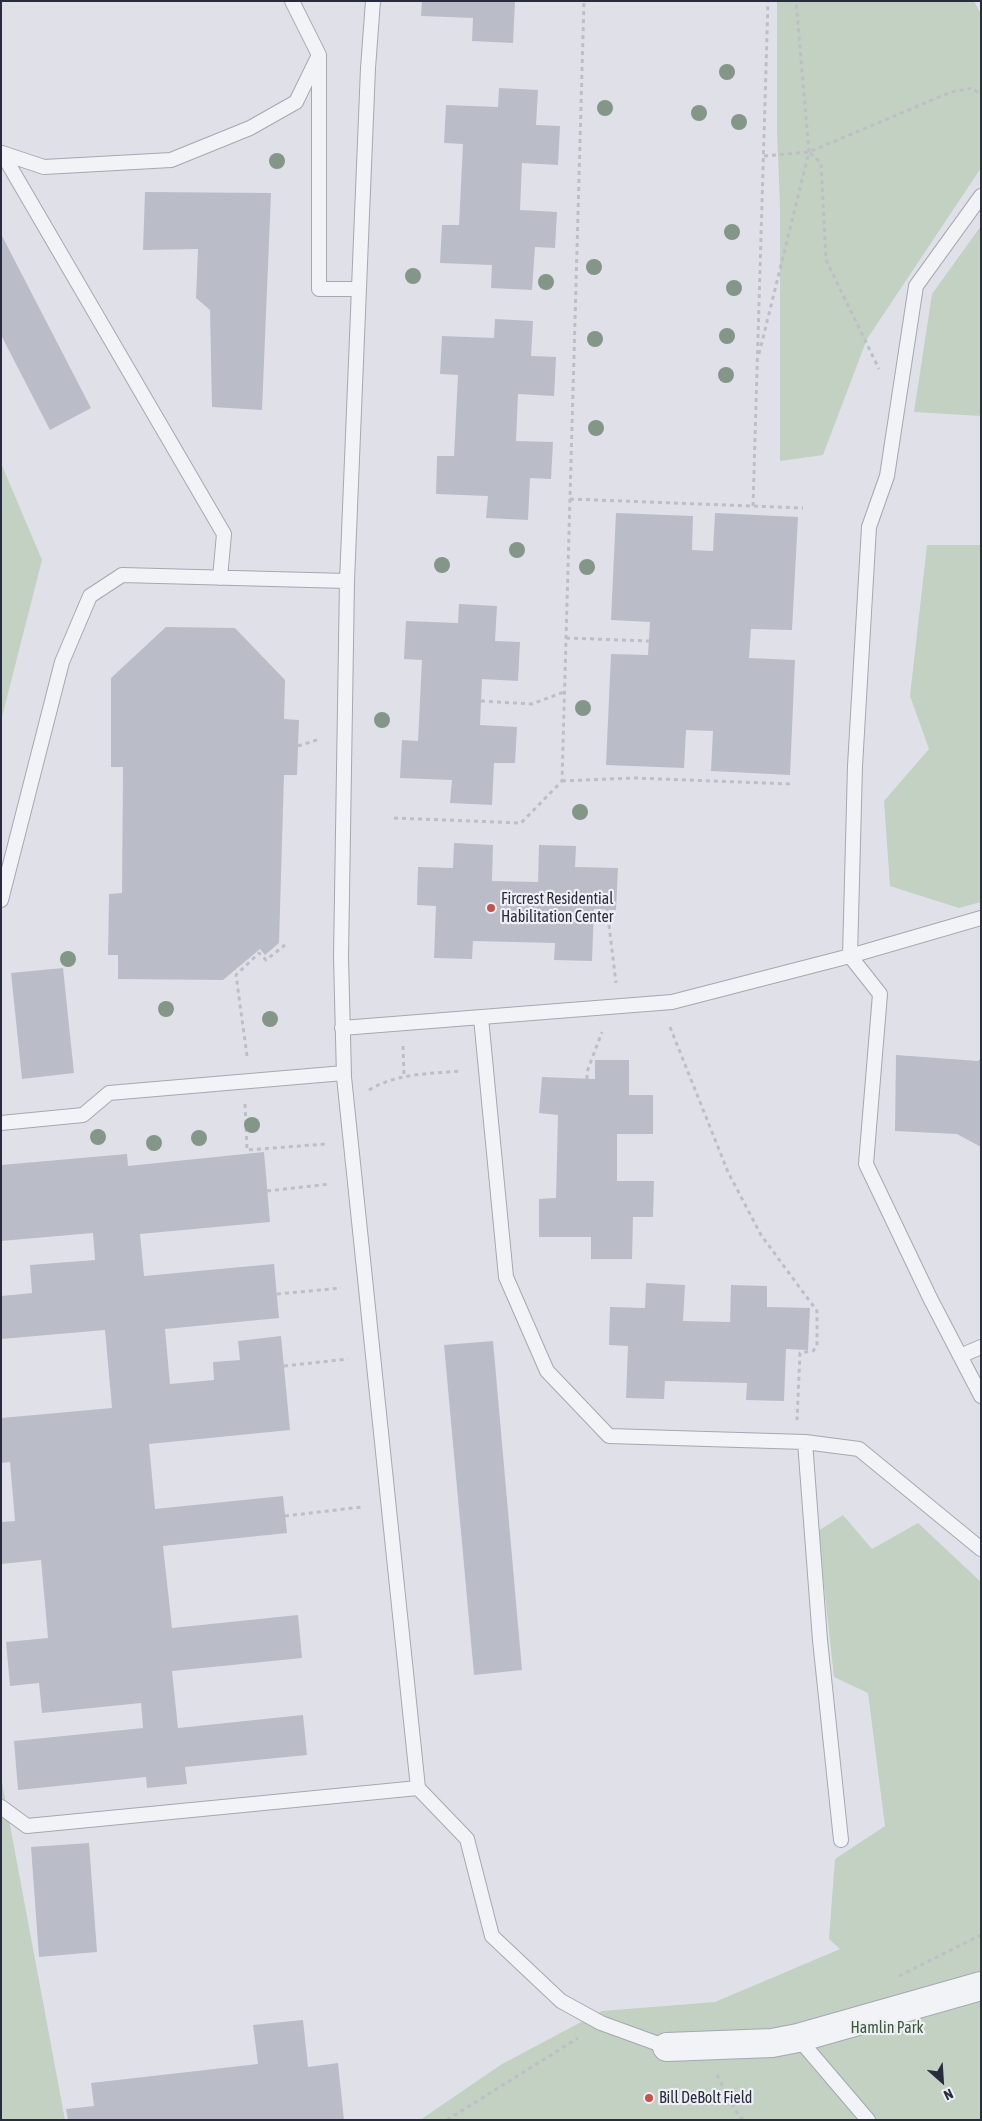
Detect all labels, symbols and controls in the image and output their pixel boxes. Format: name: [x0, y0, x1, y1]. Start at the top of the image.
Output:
place label: Fircrest Residential Habilitation Center: [501, 889, 613, 927]
marker: Fircrest Residential Habilitation Center: [485, 902, 497, 914]
park label: Hamlin Park: [851, 2018, 923, 2038]
north arrow: [917, 2056, 967, 2106]
text: N: [941, 2085, 956, 2103]
place label: Bill DeBolt Field: [659, 2088, 752, 2108]
marker: Bill DeBolt Field: [643, 2092, 655, 2104]

